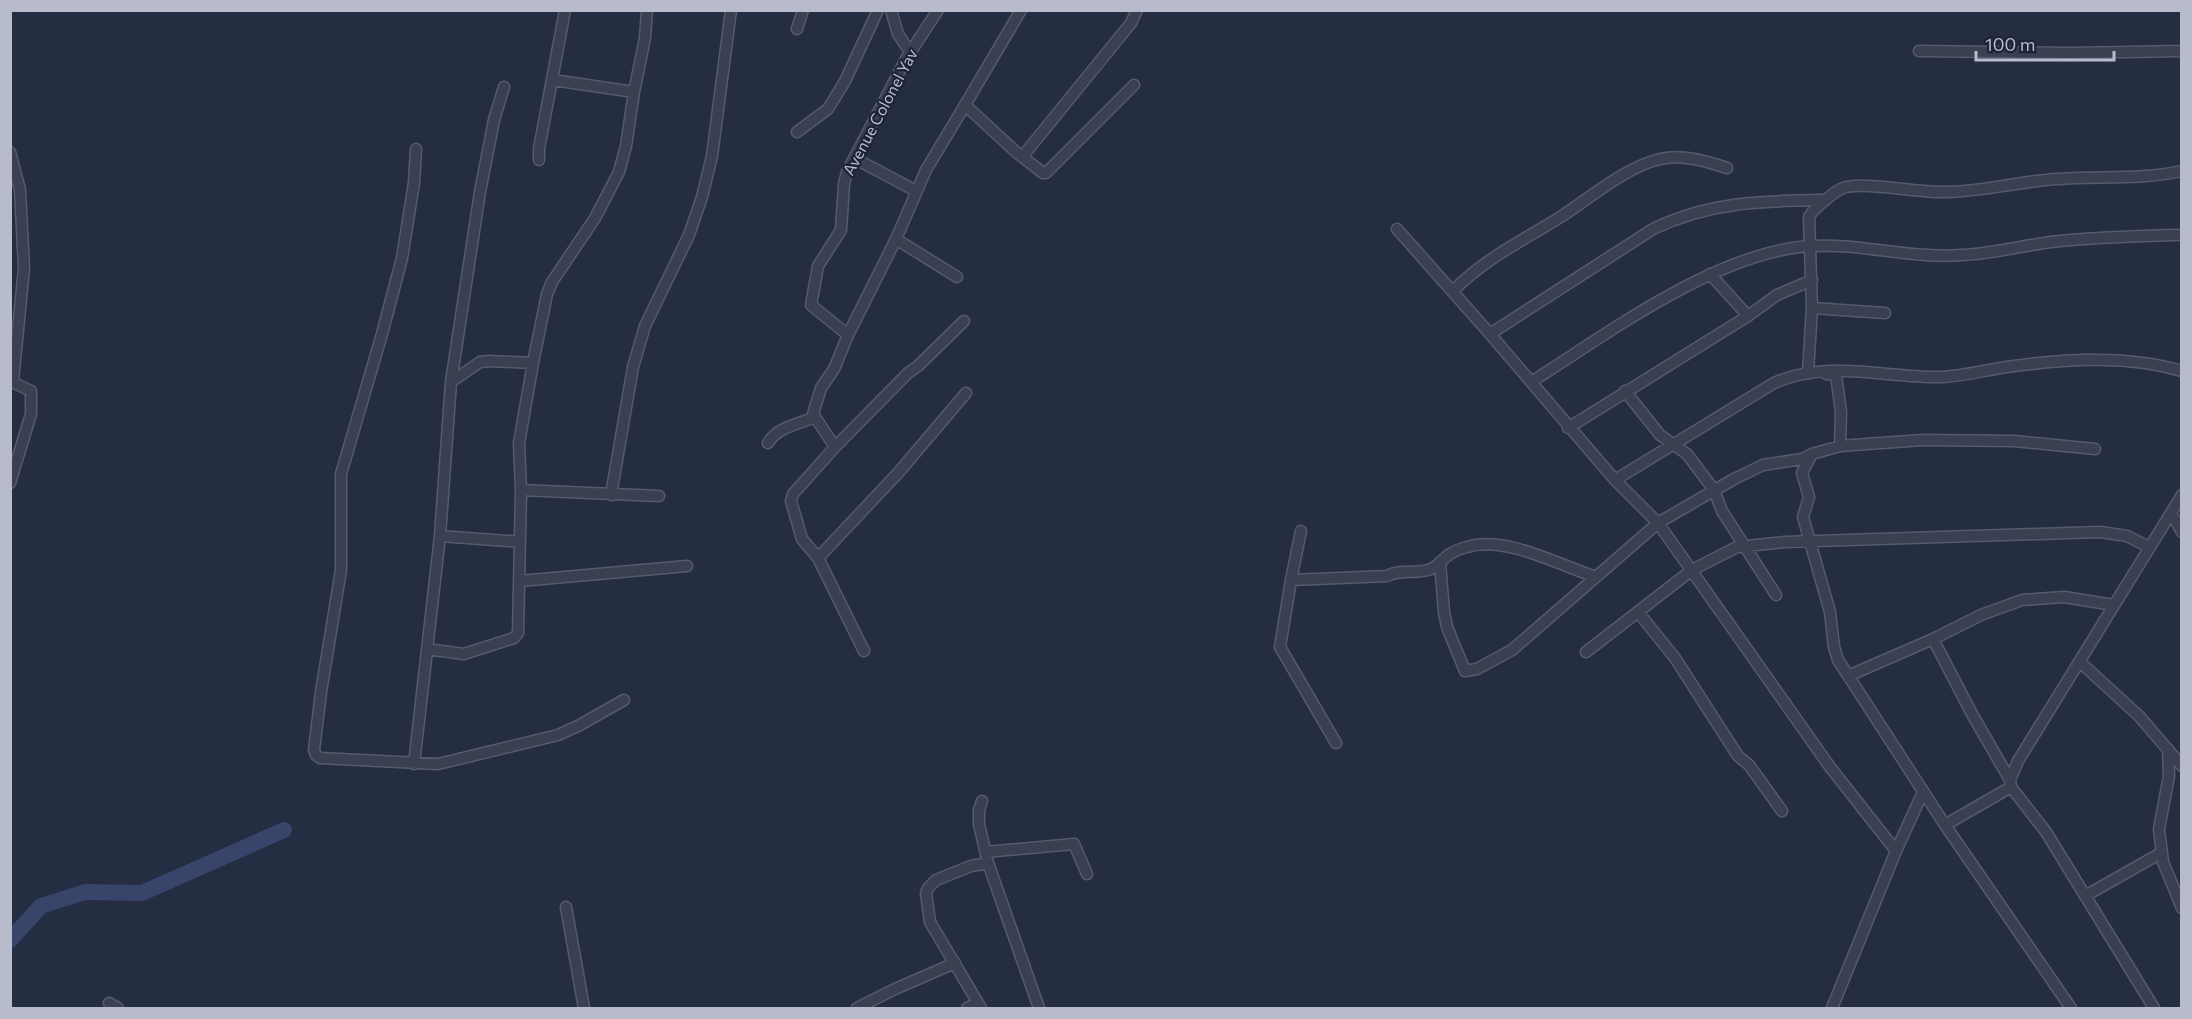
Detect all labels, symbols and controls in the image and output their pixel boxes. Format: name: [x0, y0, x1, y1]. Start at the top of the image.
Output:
scale bar: [1976, 24, 2114, 62]
text: 100 m: [1985, 33, 2035, 55]
street label: Avenue Colonel Yav: [838, 45, 921, 178]

